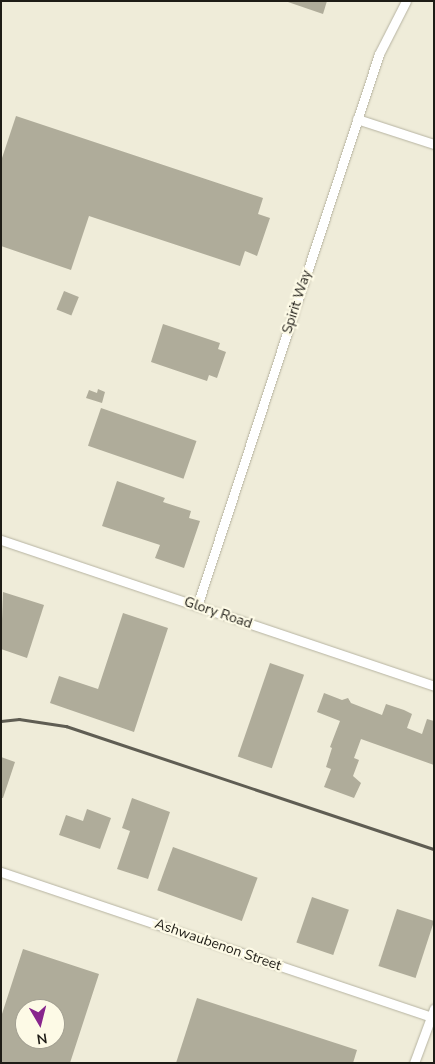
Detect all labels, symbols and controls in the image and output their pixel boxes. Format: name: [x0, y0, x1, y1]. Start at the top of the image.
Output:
street label: Spirit Way: [279, 268, 315, 336]
street label: Glory Road: [182, 594, 254, 632]
street label: Ashwaubenon Street: [153, 915, 283, 975]
north arrow: [15, 999, 65, 1049]
text: N: [36, 1028, 49, 1048]

